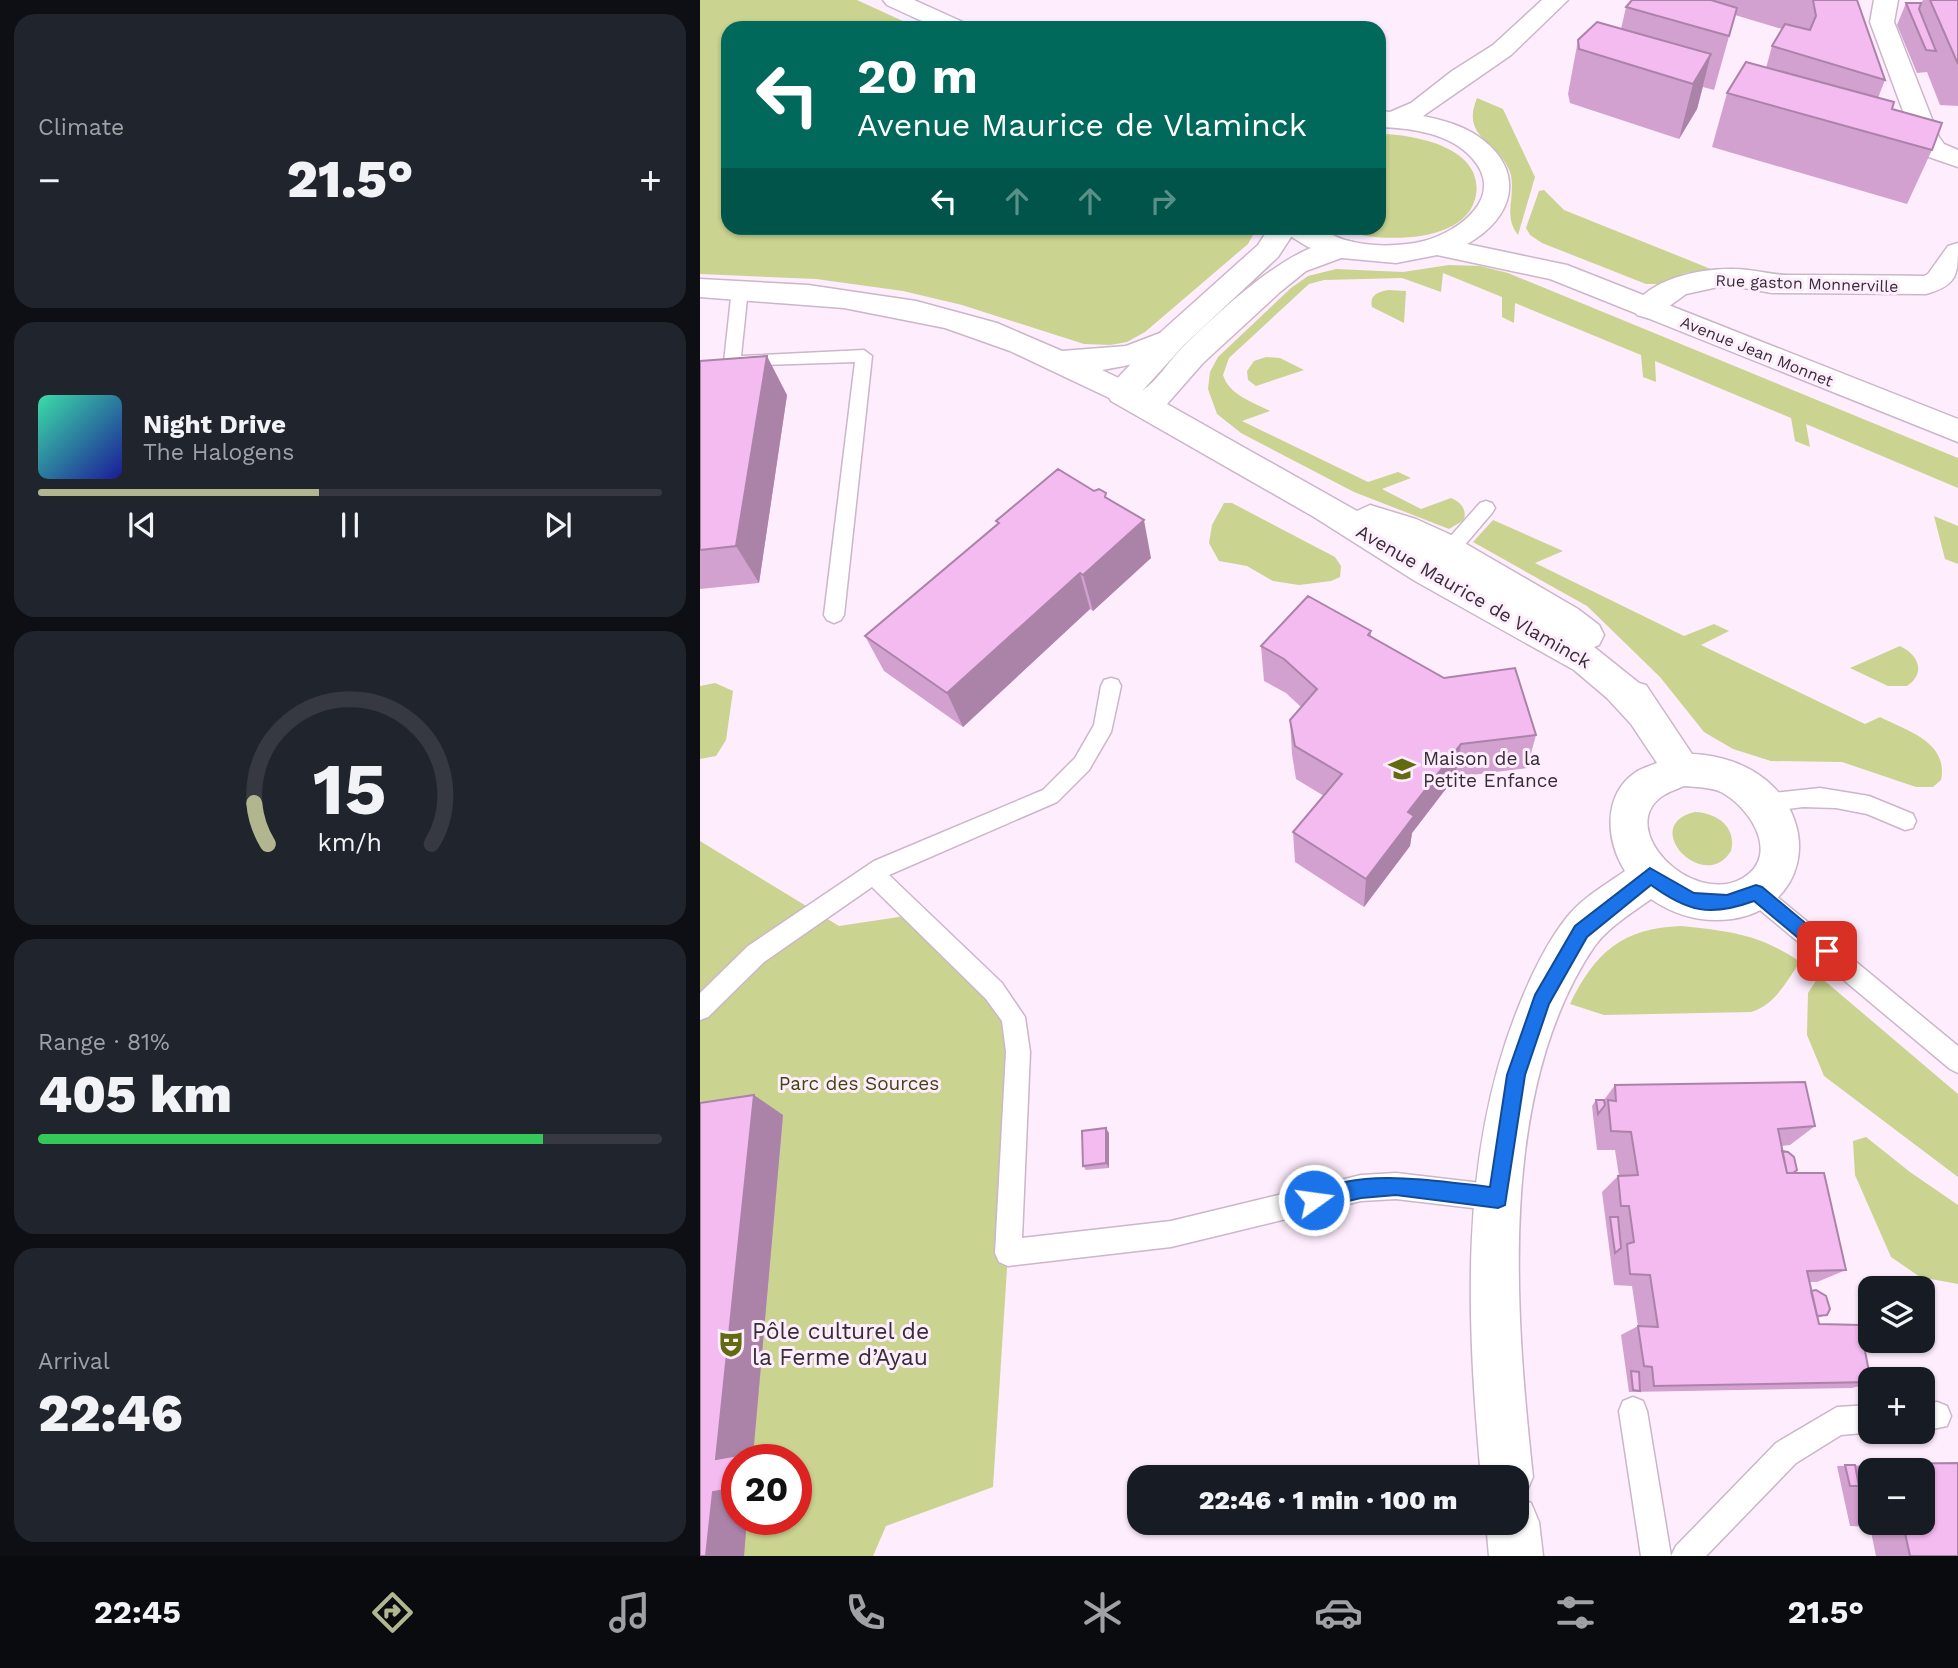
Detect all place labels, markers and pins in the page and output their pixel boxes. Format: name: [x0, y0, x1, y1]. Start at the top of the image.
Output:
place label: Maison de la Petite Enfance: [1423, 747, 1558, 792]
school or university icon: Maison de la Petite Enfance: [1387, 754, 1417, 784]
pin: [1797, 921, 1857, 981]
place label: Pôle culturel de la Ferme d’Ayau: [752, 1318, 929, 1371]
theatre icon: Pôle culturel de la Ferme d’Ayau: [716, 1329, 746, 1359]

